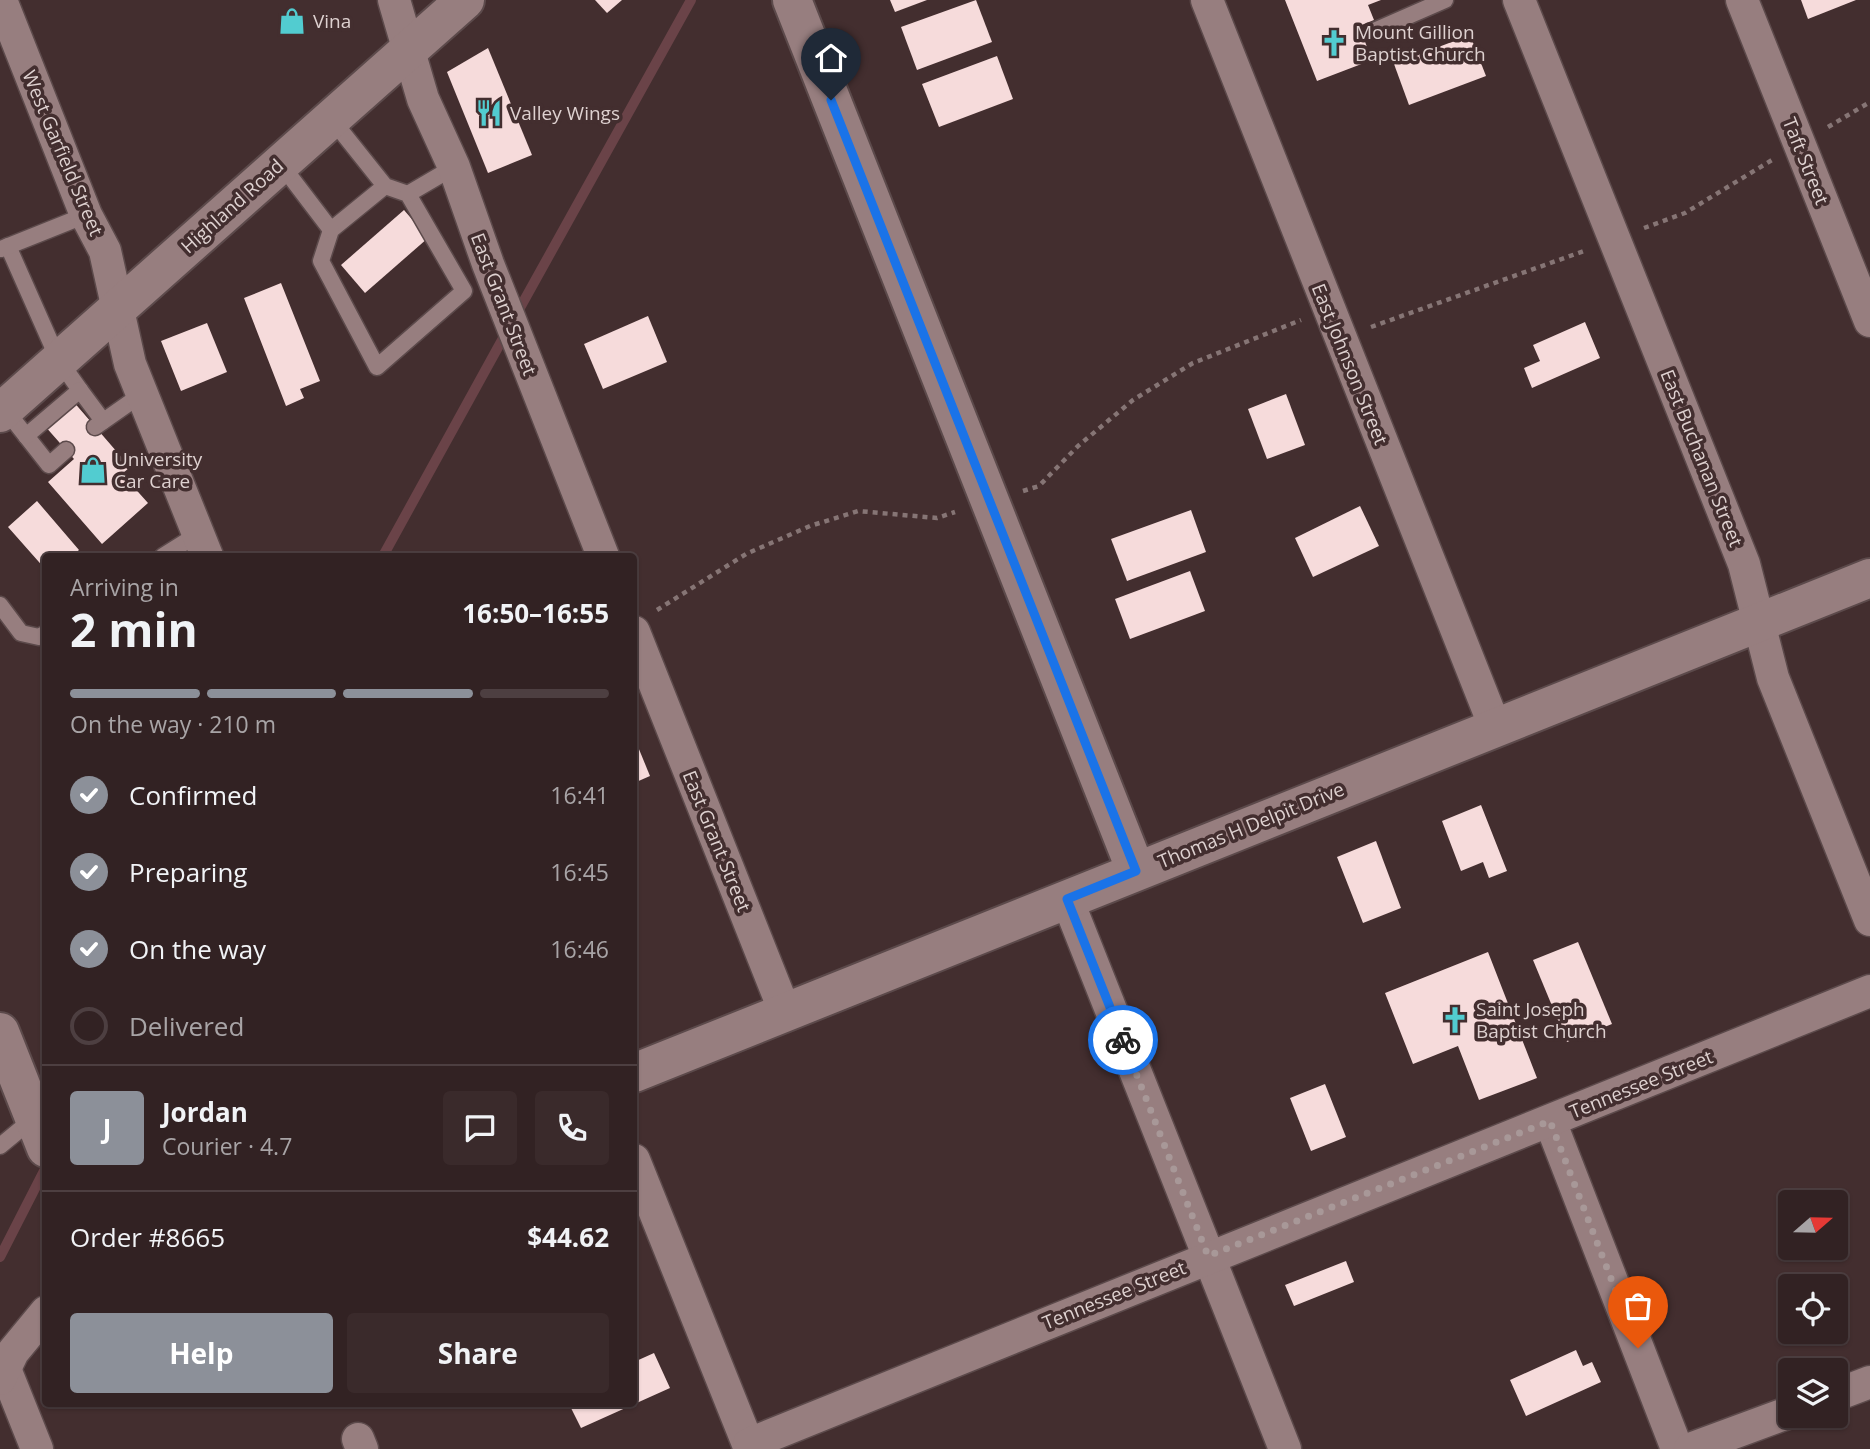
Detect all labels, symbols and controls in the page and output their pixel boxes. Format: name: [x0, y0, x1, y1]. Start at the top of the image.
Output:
shop icon: Vina: [277, 6, 307, 36]
place label: Vina: [313, 8, 351, 34]
place label: Mount Gillion Baptist Church: [1355, 19, 1486, 67]
pin: [801, 28, 861, 100]
church icon: Mount Gillion Baptist Church: [1319, 28, 1349, 58]
icon: home: [812, 39, 850, 77]
street label: West Garfield Street: [16, 66, 110, 240]
restaurant icon: Valley Wings: [474, 98, 504, 128]
place label: Valley Wings: [510, 100, 620, 126]
street label: Taft Street: [1777, 113, 1835, 209]
street label: Highland Road: [175, 153, 289, 259]
street label: East Grant Street: [465, 229, 543, 379]
street label: East Johnson Street: [1306, 279, 1394, 449]
street label: East Buchanan Street: [1655, 366, 1750, 551]
place label: University Car Care: [114, 446, 203, 494]
shop icon: University Car Care: [78, 455, 108, 485]
text: Arriving in: [70, 571, 179, 603]
text: 16:50–16:55: [462, 595, 609, 631]
text: 2 min: [70, 598, 198, 660]
text: On the way · 210 m: [70, 708, 276, 740]
street label: East Grant Street: [677, 766, 757, 916]
icon: check: [70, 776, 108, 814]
street label: Thomas H Delpit Drive: [1154, 776, 1348, 874]
text: Confirmed: [129, 777, 257, 813]
text: 16:41: [550, 779, 609, 811]
icon: check: [70, 853, 108, 891]
text: Preparing: [129, 854, 247, 890]
text: 16:45: [550, 856, 609, 888]
icon: check: [70, 930, 108, 968]
text: On the way: [129, 931, 266, 967]
text: 16:46: [550, 933, 609, 965]
place label: Saint Joseph Baptist Church: [1476, 996, 1607, 1044]
courier: [1088, 1005, 1158, 1075]
church icon: Saint Joseph Baptist Church: [1440, 1005, 1470, 1035]
text: Delivered: [129, 1008, 244, 1044]
icon: bike: [1104, 1021, 1142, 1059]
street label: Tennessee Street: [1565, 1043, 1717, 1125]
button: chat: [443, 1091, 517, 1165]
button: phone: [535, 1091, 609, 1165]
text: Jordan: [162, 1094, 248, 1130]
text: J: [103, 1110, 111, 1146]
text: Courier · 4.7: [162, 1130, 292, 1162]
north arrow: [1778, 1190, 1848, 1260]
map controls: [1778, 1190, 1848, 1428]
text: Order #8665: [70, 1219, 225, 1255]
text: $44.62: [527, 1219, 609, 1255]
street label: Tennessee Street: [1038, 1254, 1190, 1336]
button: locate: [1778, 1274, 1848, 1344]
pin: [1608, 1276, 1668, 1348]
icon: bag: [1619, 1287, 1657, 1325]
button: Help: [70, 1313, 333, 1393]
button: Share: [347, 1313, 609, 1393]
button: layers: [1778, 1358, 1848, 1428]

